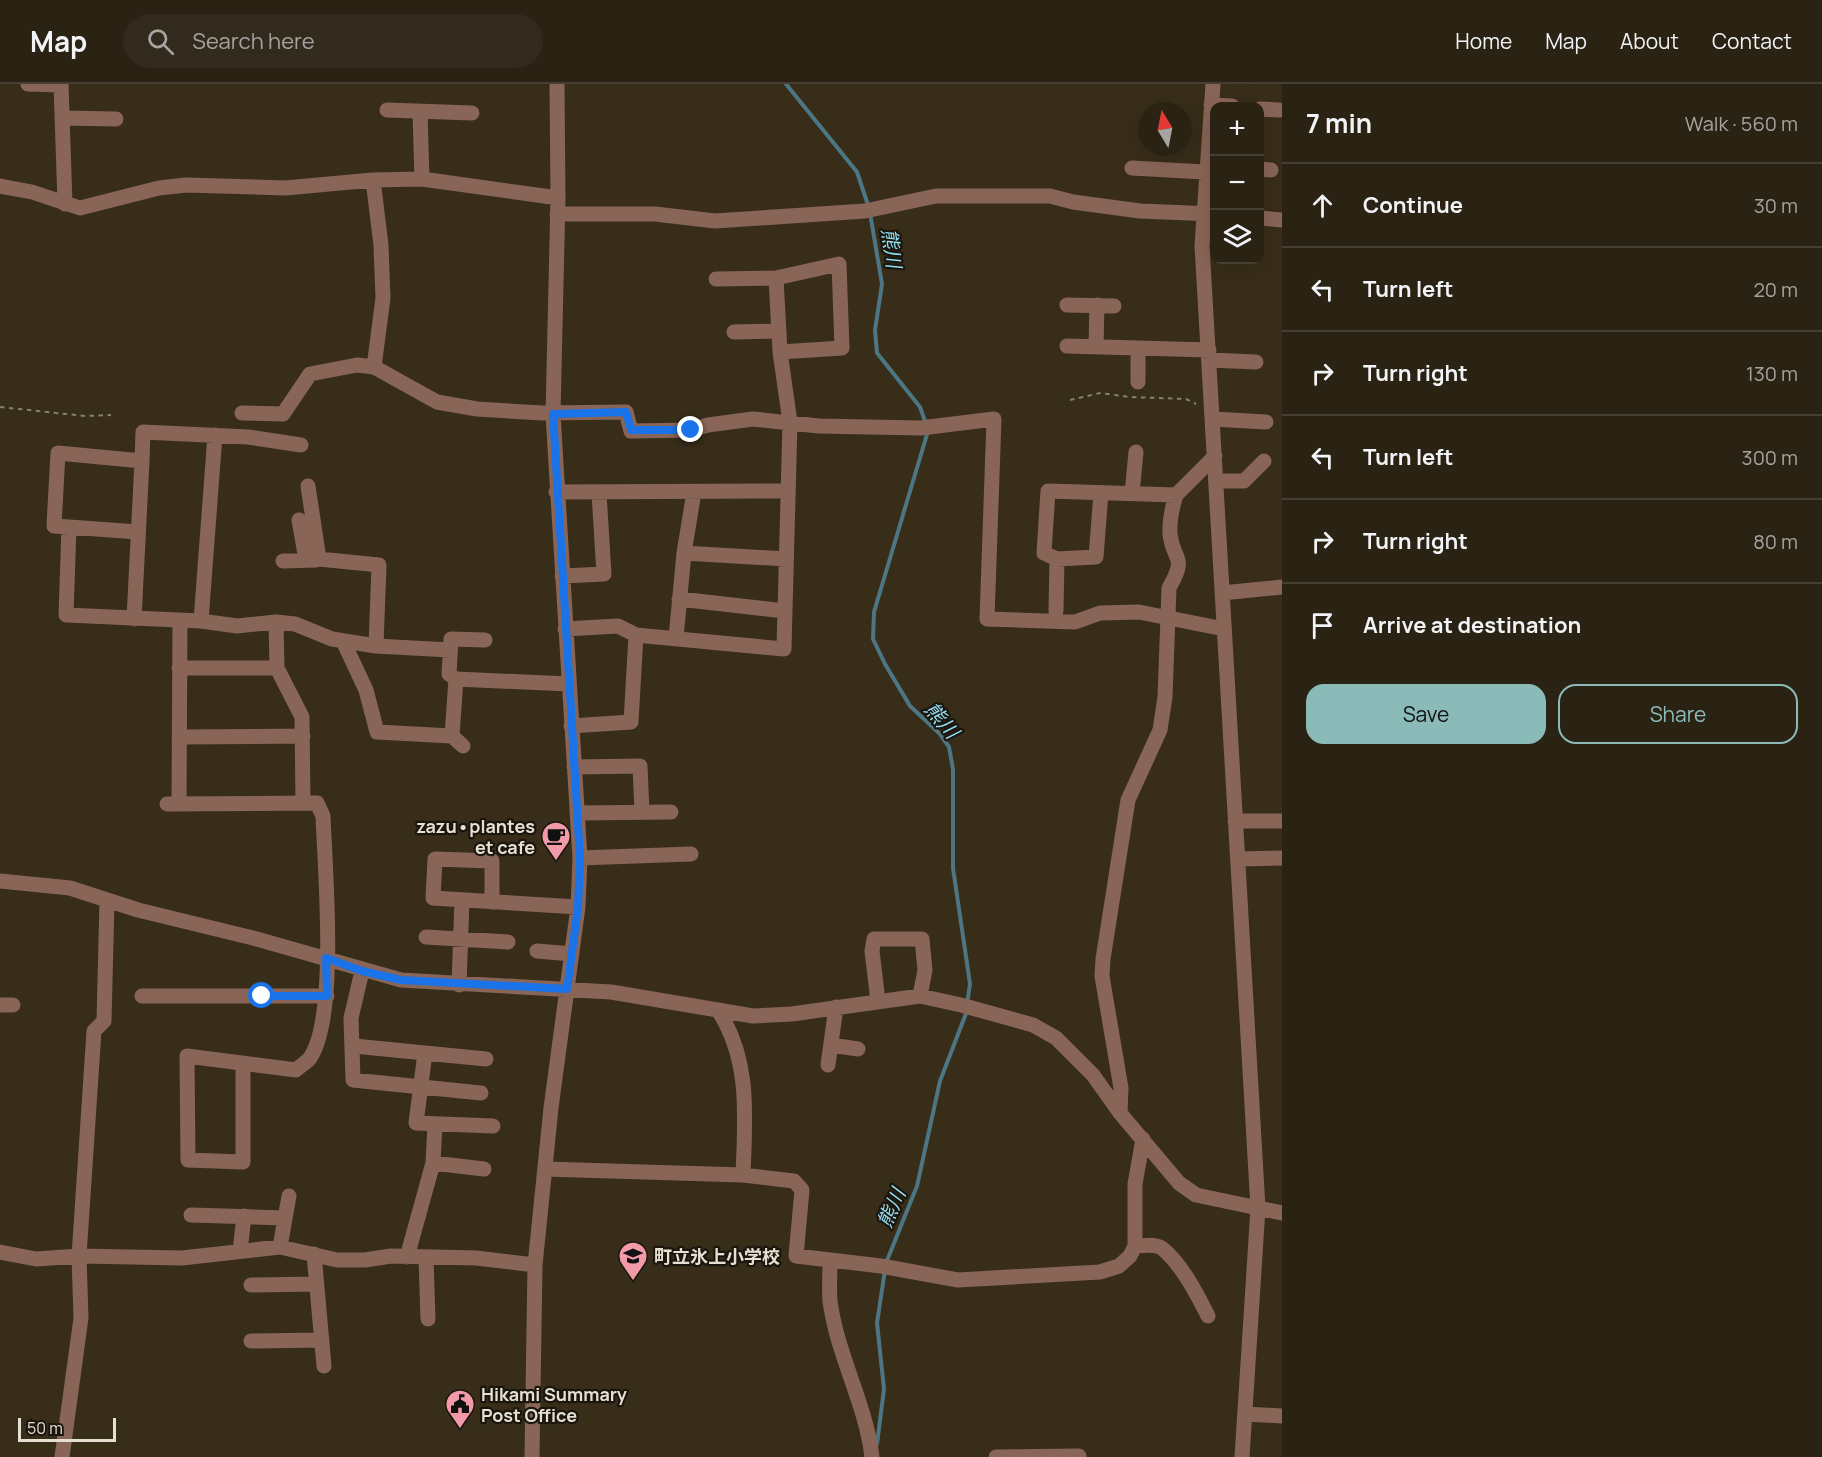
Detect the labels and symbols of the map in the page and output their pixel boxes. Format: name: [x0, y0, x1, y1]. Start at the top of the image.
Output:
north arrow: [1138, 102, 1192, 156]
water label: 熊川: [876, 226, 908, 272]
route end: [677, 416, 703, 442]
water label: 熊川: [919, 696, 967, 745]
place label: zazu•plantes et cafe: [416, 814, 535, 859]
cafe icon: zazu•plantes et cafe: [540, 820, 572, 862]
route start: [248, 982, 274, 1008]
water label: 熊川: [871, 1182, 912, 1232]
school or university icon: 町立氷上小学校: [617, 1240, 649, 1282]
place label: 町立氷上小学校: [654, 1244, 780, 1268]
place label: Hikami Summary Post Office: [481, 1382, 627, 1427]
public building icon: Hikami Summary Post Office: [444, 1388, 476, 1430]
scale bar: [18, 1415, 116, 1442]

